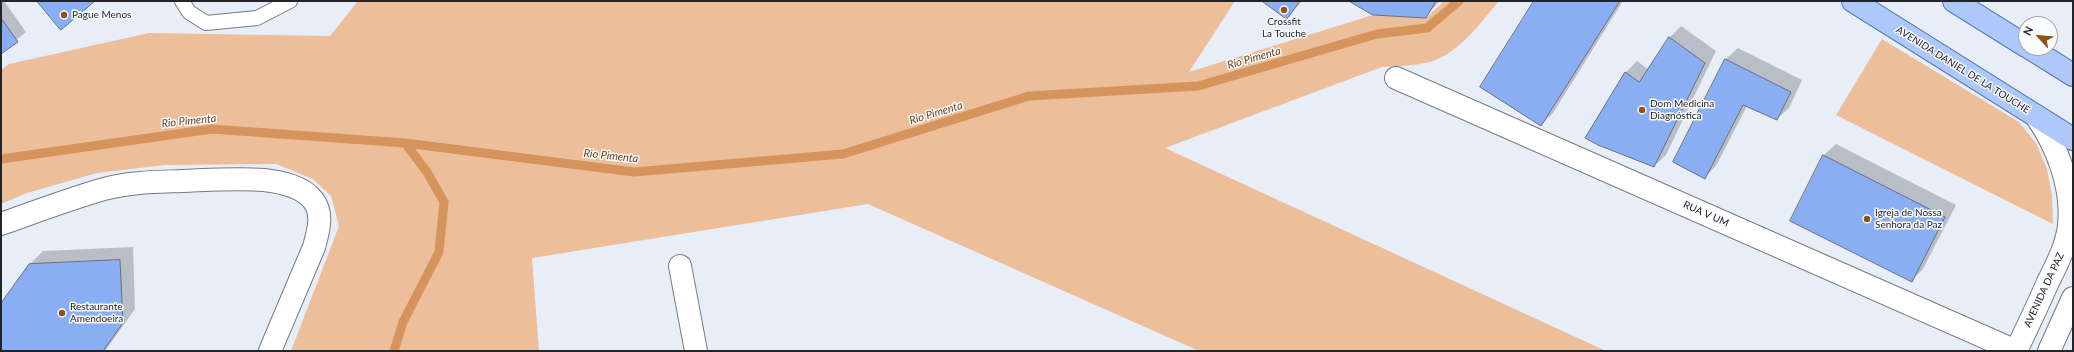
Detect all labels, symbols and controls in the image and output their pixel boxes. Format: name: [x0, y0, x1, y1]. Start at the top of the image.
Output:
marker: Crossfit La Touche: [1279, 5, 1289, 15]
place label: Pague Menos: [72, 9, 131, 21]
marker: Pague Menos: [59, 10, 69, 20]
place label: Crossfit La Touche: [1262, 16, 1306, 40]
north arrow: [2018, 16, 2058, 56]
street label: AVENIDA DANIEL DE LA TOUCHE: [1894, 24, 2032, 116]
water label: Rio Pimenta: [1226, 44, 1282, 72]
place label: Dom Medicina Diagnóstica: [1650, 98, 1714, 122]
water label: Rio Pimenta: [908, 99, 964, 127]
marker: Dom Medicina Diagnóstica: [1637, 105, 1647, 115]
water label: Rio Pimenta: [161, 112, 217, 130]
water label: Rio Pimenta: [583, 147, 639, 165]
street label: RUA V UM: [1681, 199, 1731, 229]
place label: Igreja de Nossa Senhora da Paz: [1875, 207, 1942, 230]
marker: Igreja de Nossa Senhora da Paz: [1862, 214, 1872, 224]
street label: AVENIDA DA PAZ: [2021, 251, 2067, 329]
place label: Restaurante Amendoeira: [70, 301, 123, 324]
marker: Restaurante Amendoeira: [57, 308, 67, 318]

